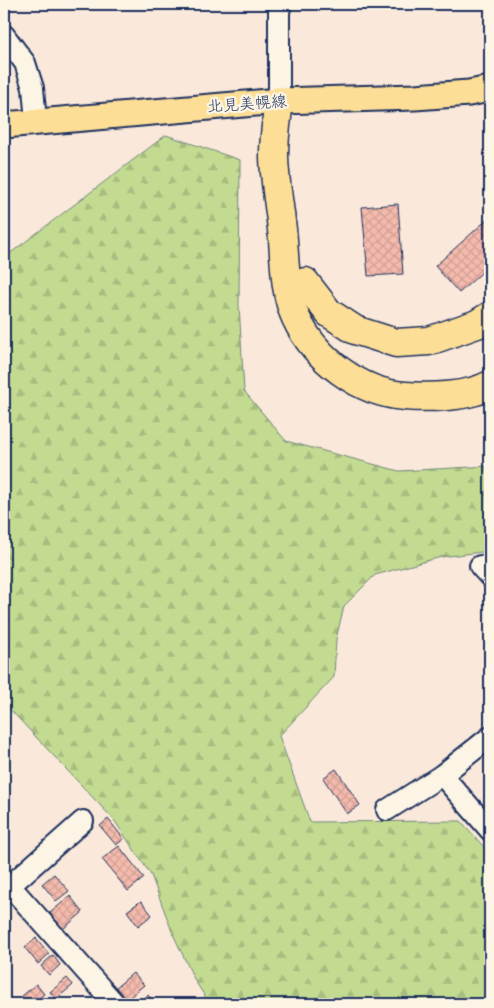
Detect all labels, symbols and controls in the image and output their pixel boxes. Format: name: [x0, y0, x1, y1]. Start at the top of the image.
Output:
street label: 北見美幌線: [206, 92, 288, 116]

